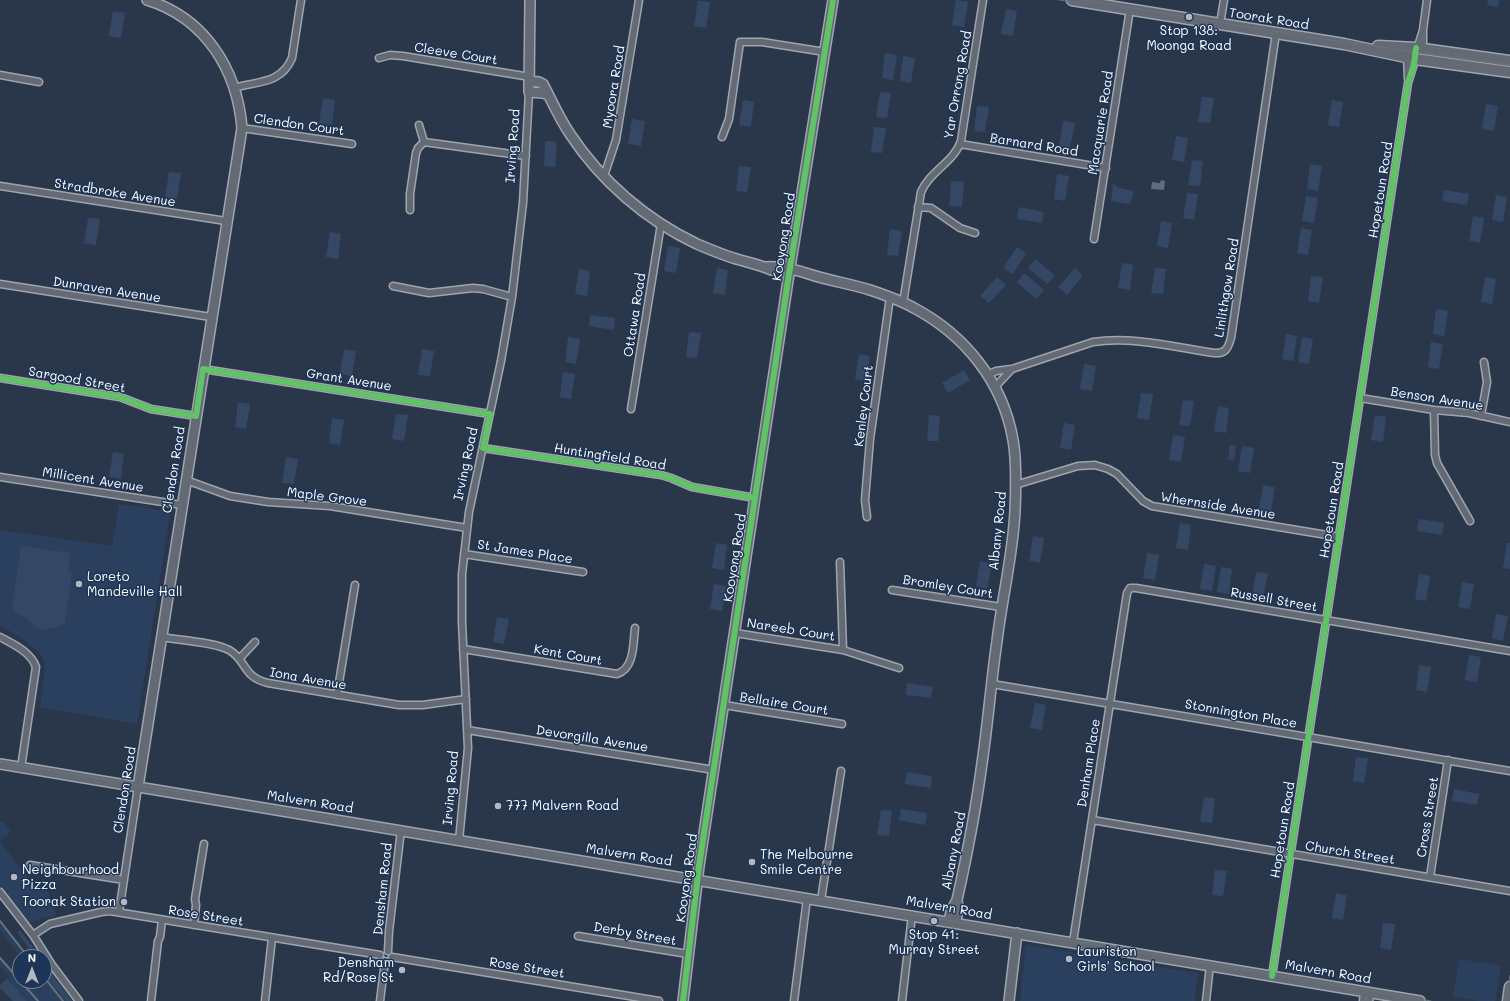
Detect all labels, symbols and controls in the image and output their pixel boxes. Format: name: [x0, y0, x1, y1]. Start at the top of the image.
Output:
street label: Toorak Road: [1228, 5, 1310, 33]
marker: Stop 138: Moonga Road: [1184, 12, 1194, 22]
place label: Stop 138: Moonga Road: [1146, 23, 1232, 54]
street label: Yar Orrong Road: [941, 30, 975, 140]
street label: Cleeve Court: [413, 40, 499, 68]
street label: Myoora Road: [600, 44, 628, 130]
street label: Macquarie Road: [1085, 70, 1117, 176]
street label: Irving Road: [503, 108, 523, 184]
street label: Clendon Court: [253, 111, 345, 139]
street label: Barnard Road: [989, 130, 1079, 160]
street label: Hopetoun Road: [1366, 141, 1396, 239]
street label: Stradbroke Avenue: [53, 176, 177, 210]
street label: Kooyong Road: [769, 192, 799, 282]
street label: Linlithgow Road: [1211, 237, 1243, 339]
street label: Ottawa Road: [621, 272, 649, 358]
street label: Dunraven Avenue: [52, 274, 162, 306]
street label: Sargood Street: [27, 364, 127, 396]
street label: Kenley Court: [851, 364, 877, 448]
street label: Grant Avenue: [305, 366, 393, 394]
street label: Benson Avenue: [1390, 384, 1484, 414]
street label: Clendon Road: [159, 426, 189, 514]
street label: Irving Road: [451, 426, 481, 502]
street label: Huntingfield Road: [553, 440, 667, 474]
street label: Hopetoun Road: [1317, 461, 1347, 559]
street label: Millicent Avenue: [41, 464, 145, 496]
street label: Maple Grove: [286, 484, 368, 510]
street label: Whernside Avenue: [1159, 489, 1277, 523]
street label: Albany Road: [986, 491, 1010, 571]
street label: Kooyong Road: [720, 513, 750, 603]
street label: St James Place: [476, 537, 574, 567]
place label: Loreto Mandeville Hall: [87, 569, 182, 600]
street label: Bromley Court: [902, 572, 994, 602]
marker: Loreto Mandeville Hall: [74, 579, 84, 589]
street label: Russell Street: [1229, 585, 1319, 615]
street label: Nareeb Court: [746, 615, 836, 645]
street label: Kent Court: [532, 641, 604, 669]
street label: Iona Avenue: [268, 665, 348, 693]
street label: Bellaire Court: [738, 689, 830, 719]
street label: Stonnington Place: [1184, 696, 1298, 732]
street label: Denham Place: [1074, 718, 1104, 808]
street label: Devorgilla Avenue: [535, 722, 649, 756]
street label: Clendon Road: [110, 746, 140, 834]
street label: Irving Road: [440, 750, 462, 826]
street label: Cross Street: [1414, 775, 1442, 859]
street label: Hopetoun Road: [1268, 781, 1298, 879]
street label: Malvern Road: [266, 787, 354, 817]
place label: 777 Malvern Road: [506, 798, 619, 814]
marker: 777 Malvern Road: [493, 801, 503, 811]
street label: Albany Road: [939, 811, 969, 891]
street label: Kooyong Road: [673, 833, 701, 923]
street label: Church Street: [1304, 838, 1396, 868]
street label: Malvern Road: [585, 840, 673, 870]
street label: Densham Road: [370, 842, 396, 936]
place label: The Melbourne Smile Centre: [760, 847, 853, 878]
marker: The Melbourne Smile Centre: [747, 857, 757, 867]
place label: Neighbourhood Pizza: [22, 862, 119, 893]
marker: Neighbourhood Pizza: [9, 872, 19, 882]
street label: Malvern Road: [905, 893, 993, 923]
place label: Toorak Station: [22, 894, 116, 910]
marker: Toorak Station: [119, 897, 129, 907]
street label: Rose Street: [167, 902, 245, 930]
marker: Stop 41: Murray Street: [929, 916, 939, 926]
street label: Derby Street: [592, 919, 678, 949]
place label: Stop 41: Murray Street: [889, 927, 979, 958]
place label: Lauriston Girls' School: [1077, 944, 1155, 975]
north arrow: [12, 949, 52, 989]
text: N: [28, 950, 36, 965]
street label: Rose Street: [488, 954, 566, 982]
marker: Lauriston Girls' School: [1064, 954, 1074, 964]
place label: Densham Rd/Rose St: [323, 955, 394, 986]
street label: Malvern Road: [1284, 957, 1372, 987]
marker: Densham Rd/Rose St: [397, 965, 407, 975]

